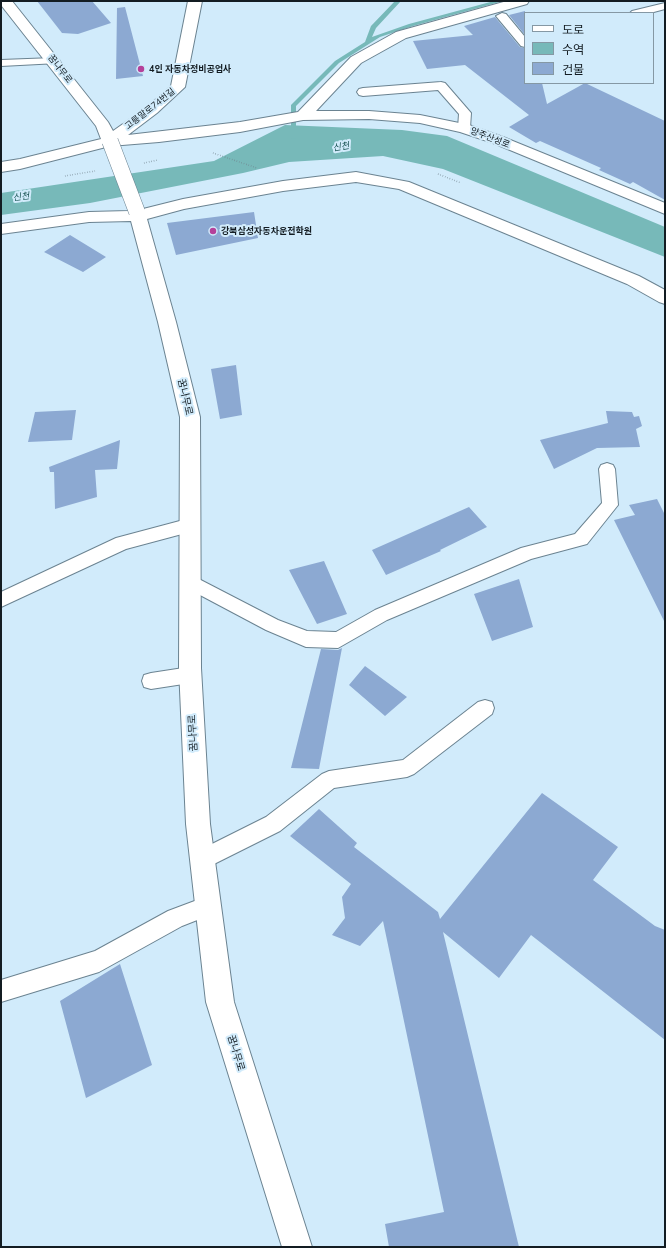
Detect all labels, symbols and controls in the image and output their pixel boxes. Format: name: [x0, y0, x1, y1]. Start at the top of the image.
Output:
legend: [524, 12, 654, 84]
text: 도로: [562, 22, 584, 37]
text: 수역: [562, 42, 584, 57]
street label: 꿈나무로: [46, 53, 74, 85]
text: 건물: [562, 62, 584, 77]
marker: 4인 자동차정비공업사: [136, 64, 146, 74]
place label: 4인 자동차정비공업사: [149, 64, 231, 74]
street label: 고릉말로74번길: [123, 86, 177, 132]
street label: 양주산성로: [469, 126, 511, 150]
water label: 신천: [332, 140, 350, 154]
water label: 신천: [12, 191, 30, 203]
marker: 강북삼성자동차운전학원: [208, 226, 218, 236]
place label: 강북삼성자동차운전학원: [221, 226, 312, 236]
street label: 꿈나무로: [175, 378, 195, 416]
street label: 꿈나무로: [186, 714, 200, 752]
street label: 꿈나무로: [225, 1034, 247, 1072]

